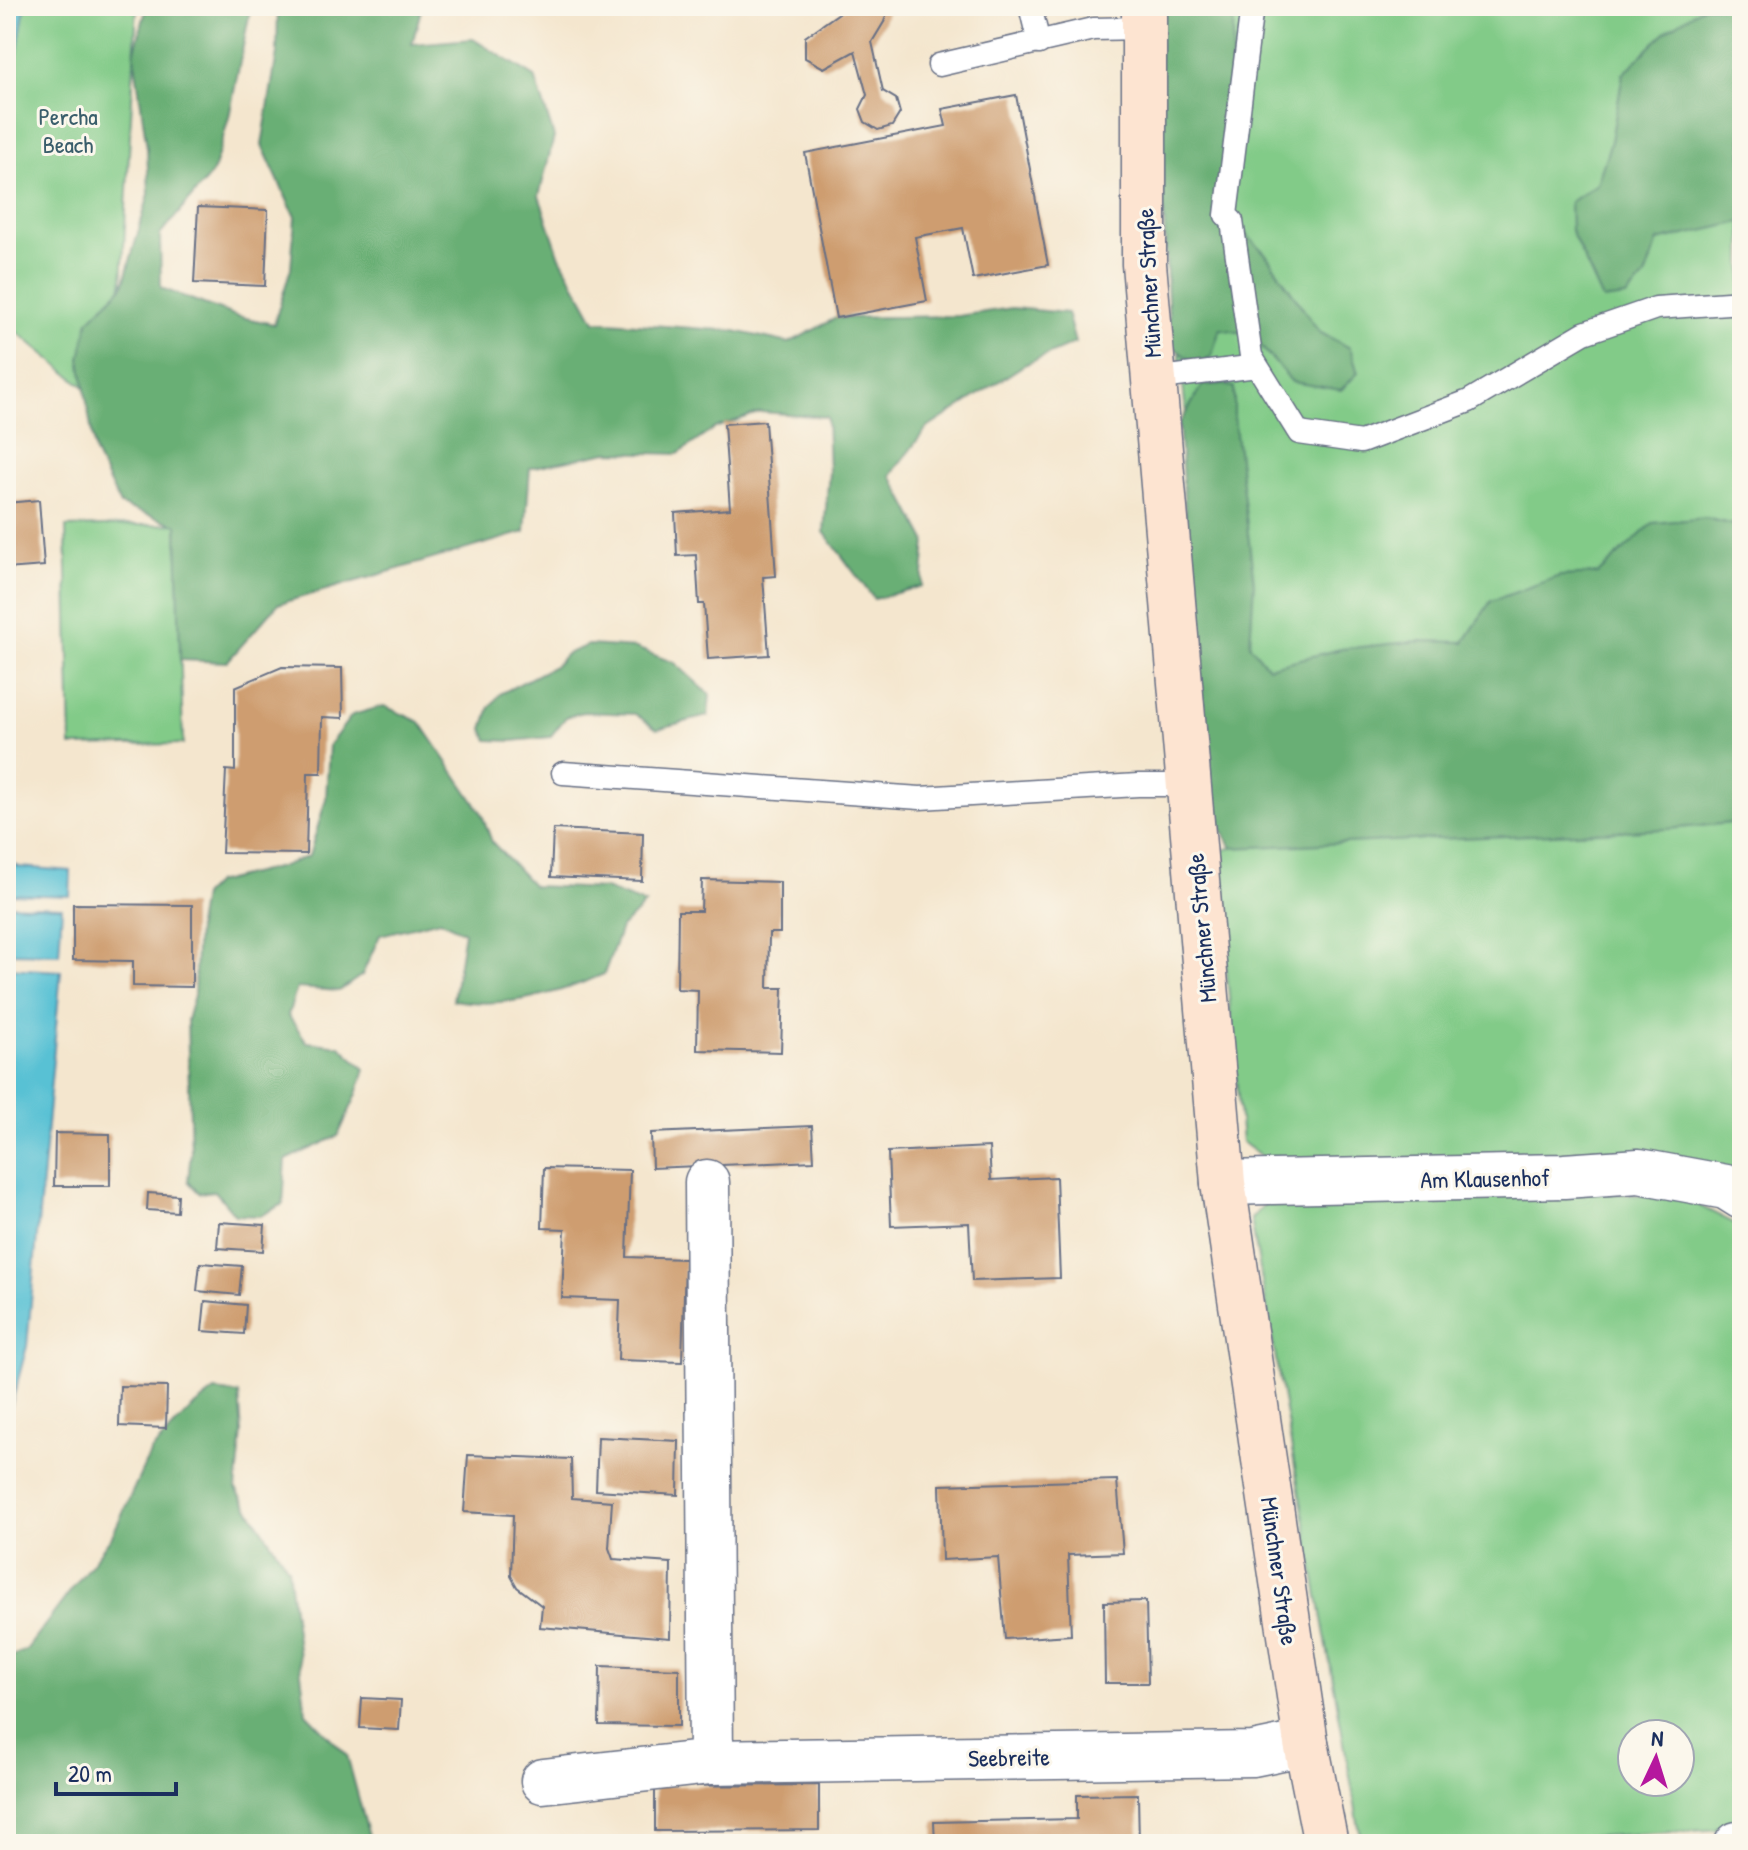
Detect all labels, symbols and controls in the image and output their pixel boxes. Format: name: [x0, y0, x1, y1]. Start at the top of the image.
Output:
park label: Percha Beach: [38, 100, 98, 160]
street label: Münchner Straße: [1128, 207, 1168, 358]
street label: Münchner Straße: [1179, 852, 1223, 1004]
street label: Am Klausenhof: [1420, 1161, 1550, 1195]
street label: Münchner Straße: [1254, 1495, 1306, 1648]
north arrow: [1616, 1718, 1696, 1798]
text: N: [1651, 1723, 1665, 1753]
street label: Seebreite: [968, 1740, 1051, 1774]
scale bar: [56, 1746, 176, 1796]
text: 20 m: [68, 1757, 112, 1789]

